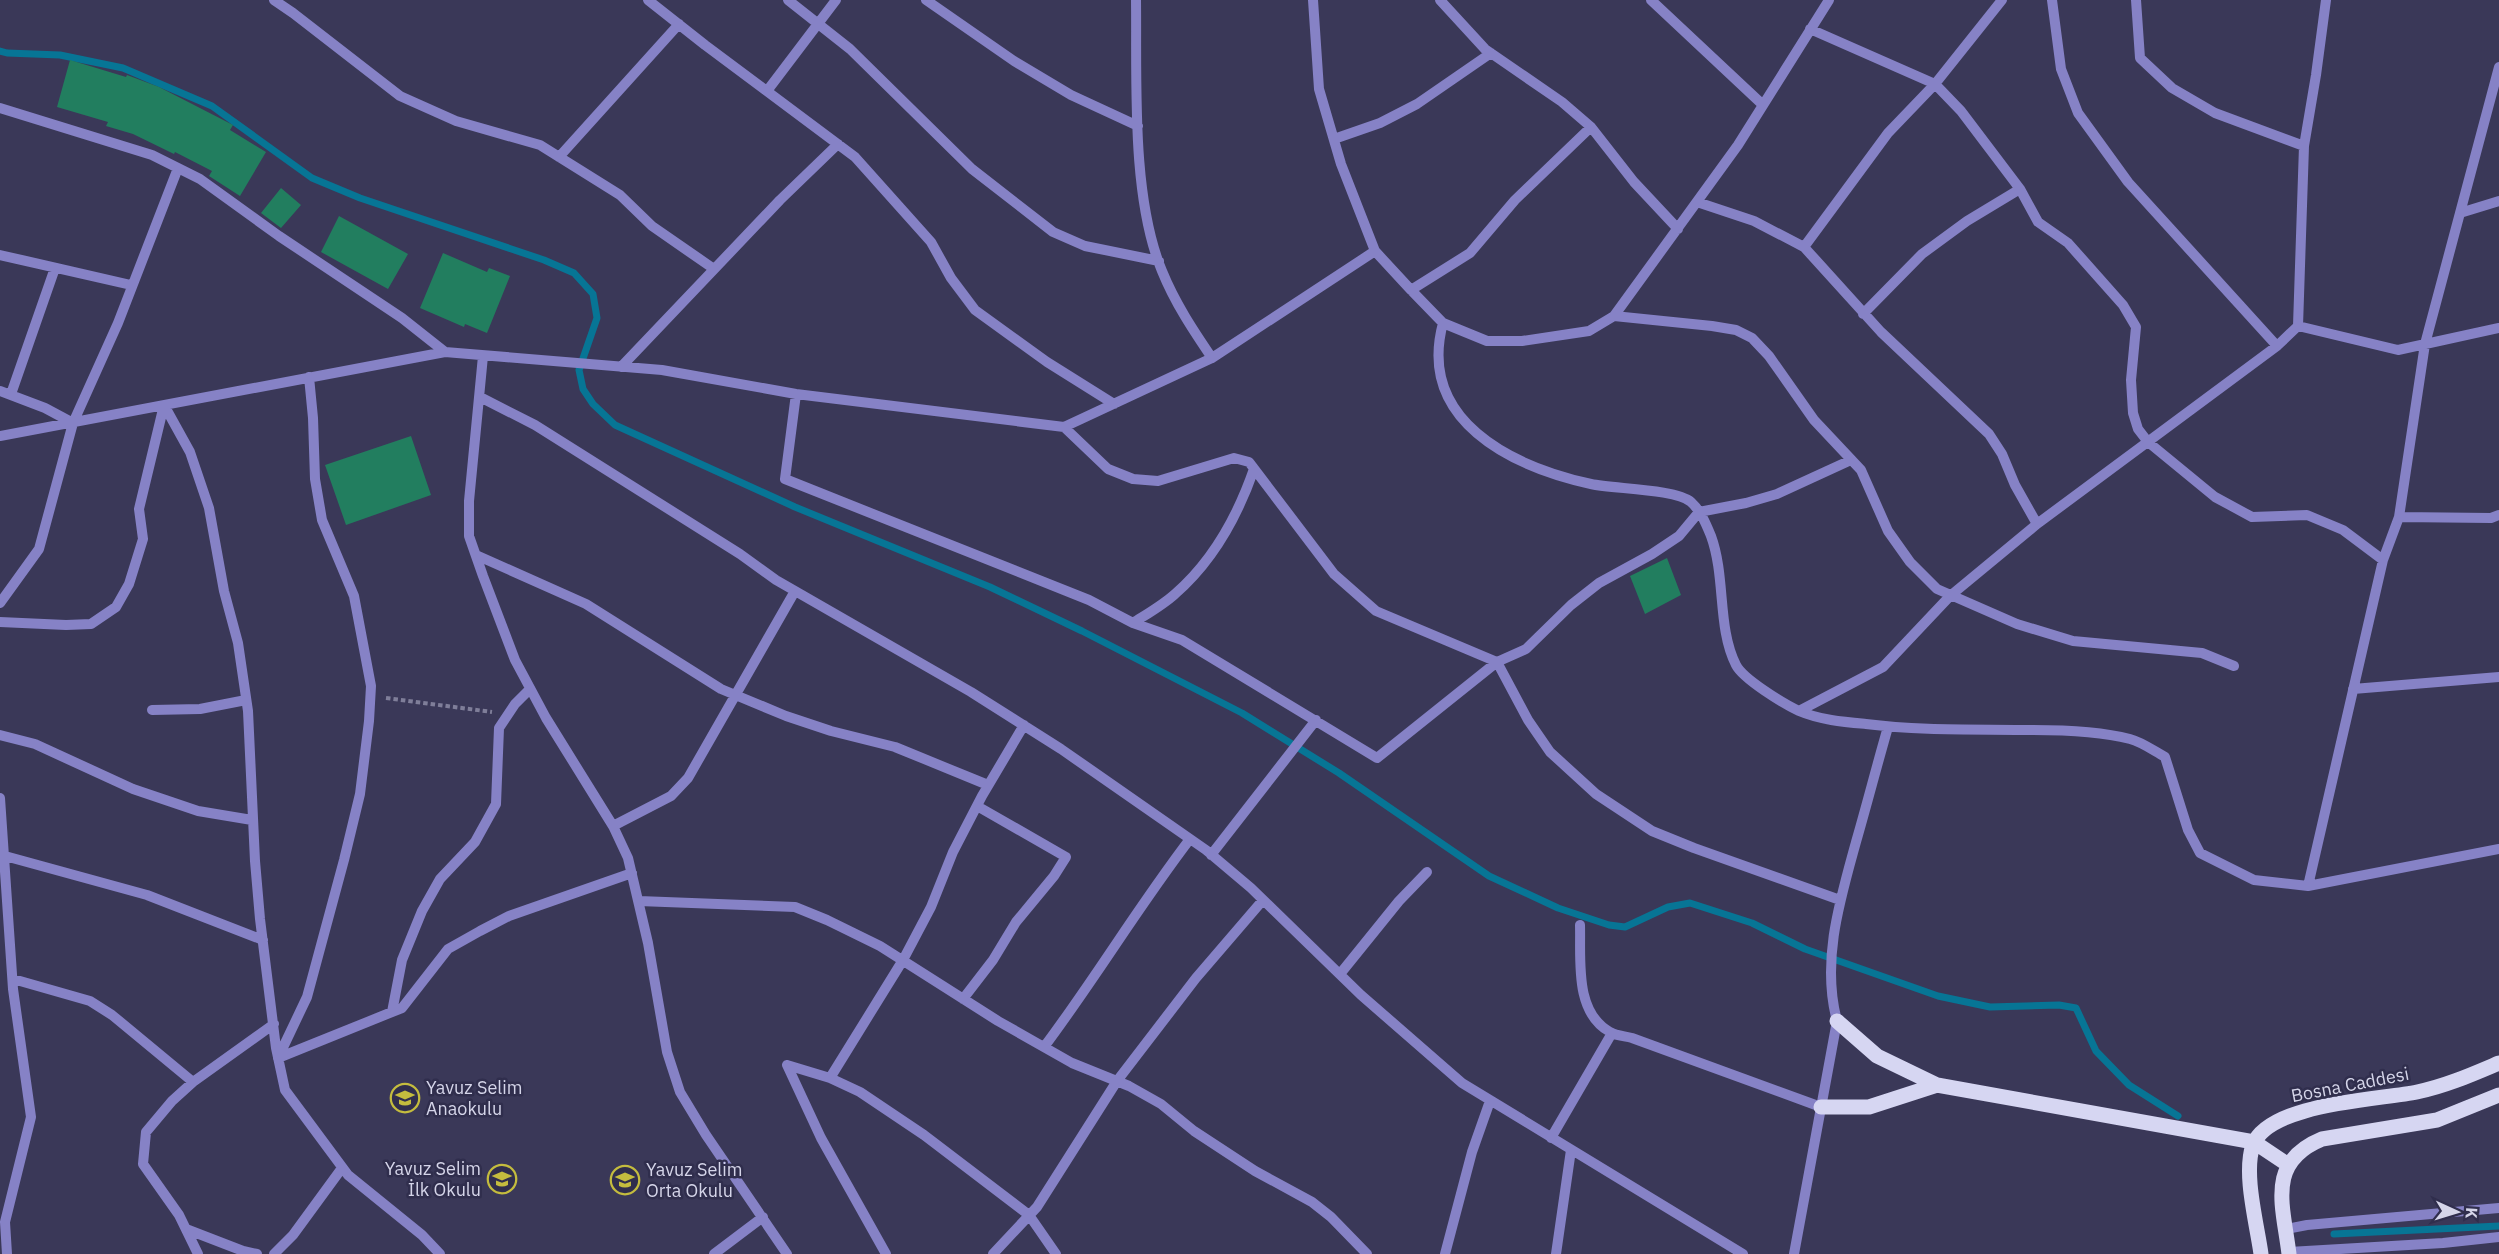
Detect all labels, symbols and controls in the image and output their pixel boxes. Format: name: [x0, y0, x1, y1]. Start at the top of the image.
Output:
street label: Bosna Caddesi: [2289, 1062, 2411, 1107]
place label: Yavuz Selim Anaokulu: [426, 1076, 522, 1120]
school or university icon: Yavuz Selim Anaokulu: [389, 1082, 421, 1114]
place label: Yavuz Selim İlk Okulu: [385, 1157, 481, 1201]
place label: Yavuz Selim Orta Okulu: [646, 1158, 742, 1202]
school or university icon: Yavuz Selim İlk Okulu: [486, 1163, 518, 1195]
school or university icon: Yavuz Selim Orta Okulu: [609, 1164, 641, 1196]
north arrow: [2427, 1182, 2487, 1242]
text: K: [2462, 1207, 2482, 1219]

